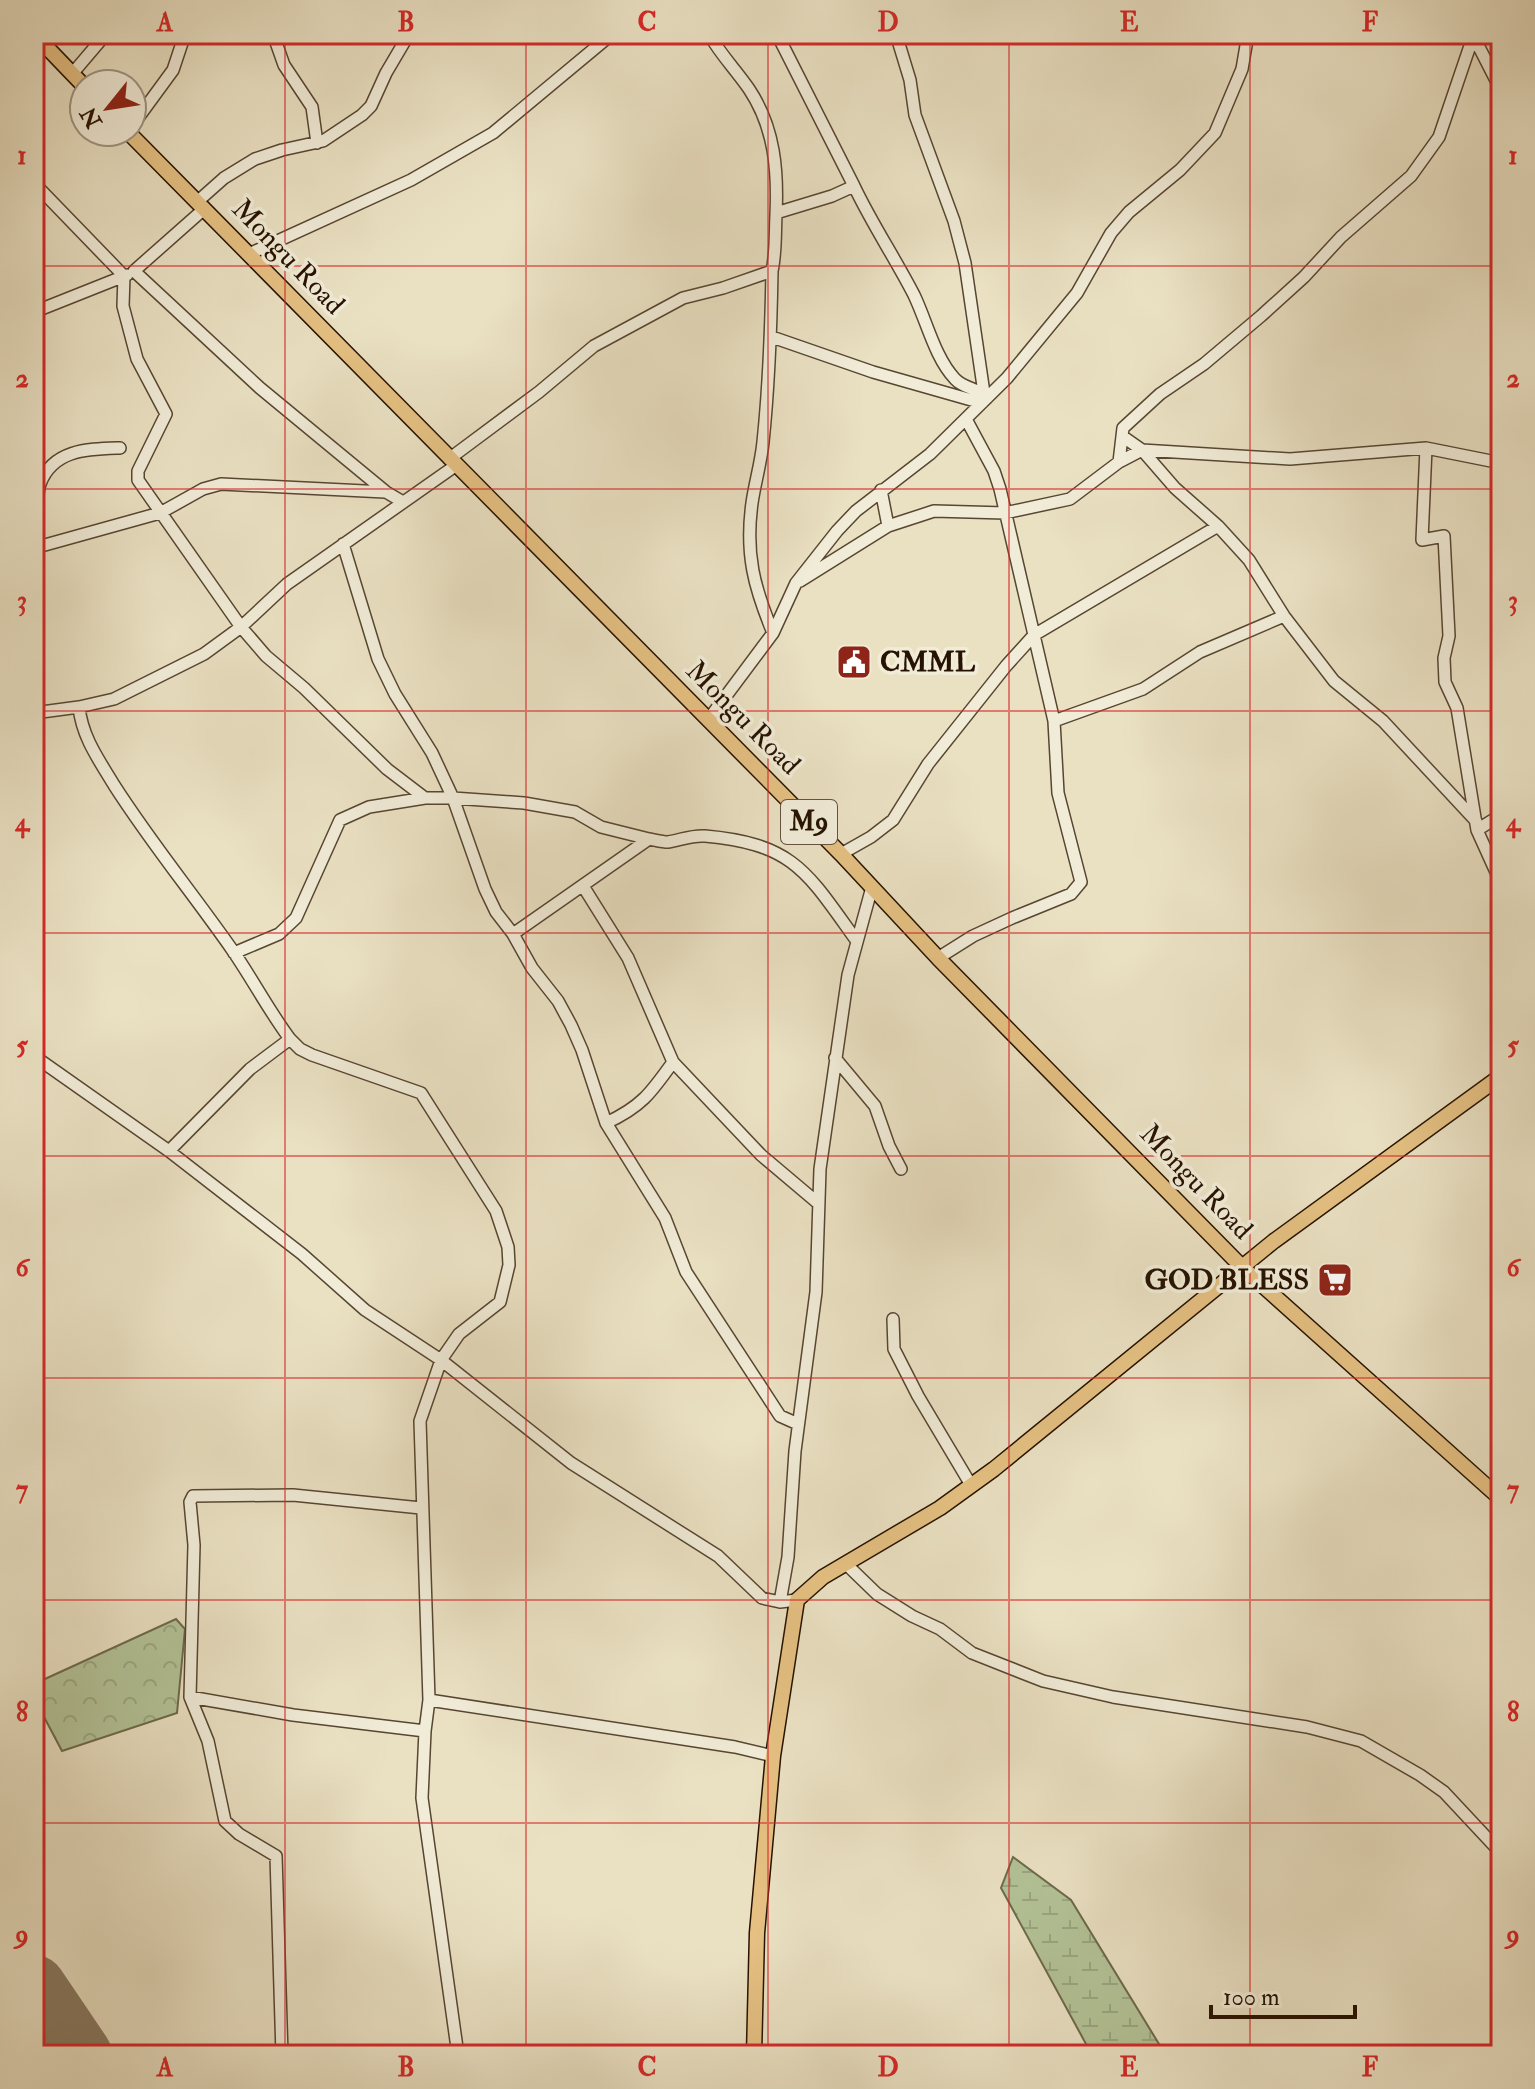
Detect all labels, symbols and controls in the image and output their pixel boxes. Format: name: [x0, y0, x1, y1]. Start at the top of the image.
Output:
text: A: [156, 7, 174, 39]
text: B: [397, 7, 415, 39]
text: C: [637, 7, 657, 39]
text: D: [877, 7, 899, 39]
text: E: [1120, 7, 1139, 39]
text: F: [1362, 7, 1379, 39]
north arrow: [68, 68, 148, 148]
text: N: [74, 102, 109, 134]
text: 1: [17, 140, 27, 172]
text: 1: [1508, 140, 1518, 172]
street label: Mongu Road: [224, 192, 352, 322]
text: 2: [15, 363, 29, 395]
text: 2: [1506, 363, 1520, 395]
text: 3: [17, 585, 27, 617]
text: 3: [1508, 585, 1518, 617]
public building icon: CMML: [835, 643, 873, 681]
place label: CMML: [880, 645, 976, 680]
street label: Mongu Road: [679, 654, 808, 783]
road number: M9: [781, 800, 837, 844]
text: 4: [14, 807, 31, 839]
text: 4: [1505, 807, 1522, 839]
text: 5: [16, 1030, 28, 1062]
text: 5: [1507, 1030, 1519, 1062]
street label: Mongu Road: [1132, 1117, 1260, 1247]
text: 6: [15, 1252, 30, 1284]
text: 6: [1506, 1252, 1521, 1284]
supermarket icon: GOD BLESS: [1316, 1261, 1354, 1299]
place label: GOD BLESS: [1144, 1263, 1309, 1298]
text: 7: [16, 1474, 28, 1506]
text: 7: [1507, 1474, 1519, 1506]
text: 8: [16, 1697, 28, 1729]
text: 8: [1507, 1697, 1519, 1729]
text: 9: [12, 1919, 29, 1951]
text: 9: [1503, 1919, 1520, 1951]
scale bar: [1211, 1969, 1355, 2019]
text: 100 m: [1223, 1982, 1280, 2013]
text: A: [156, 2052, 174, 2084]
text: B: [397, 2052, 415, 2084]
text: C: [637, 2052, 657, 2084]
text: D: [877, 2052, 899, 2084]
text: E: [1120, 2052, 1139, 2084]
text: F: [1362, 2052, 1379, 2084]

